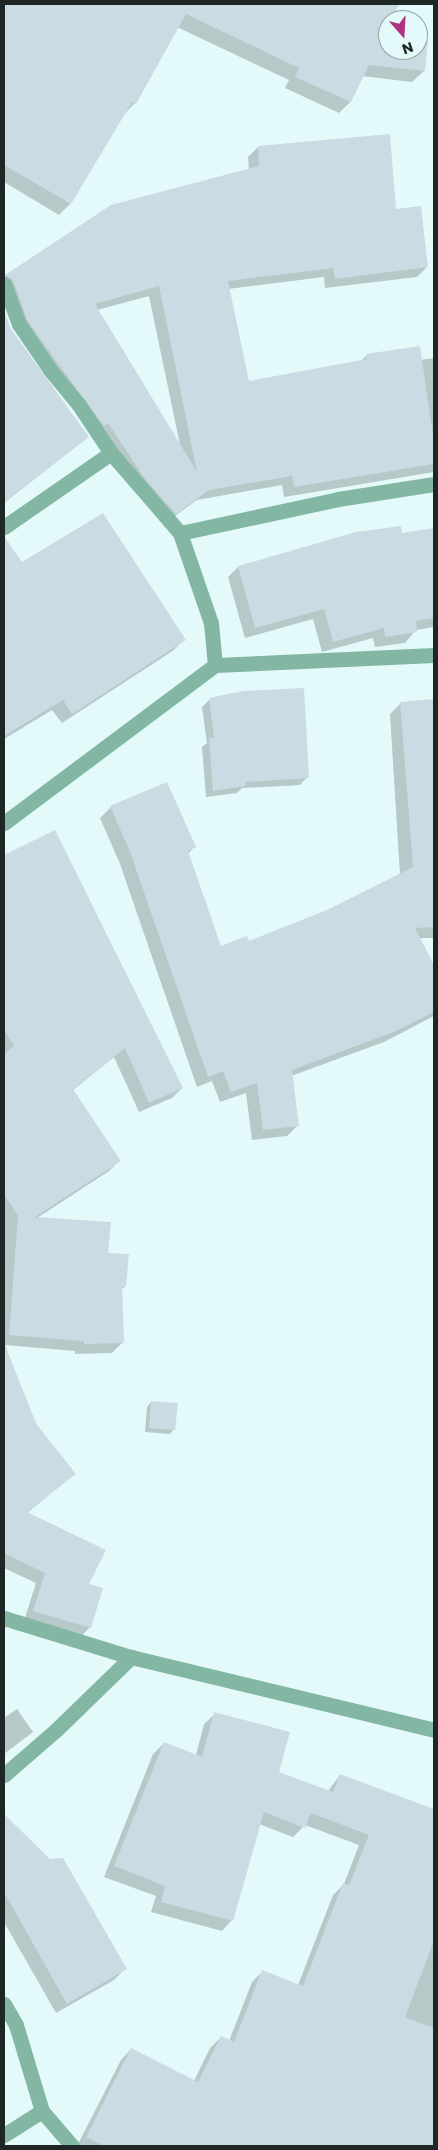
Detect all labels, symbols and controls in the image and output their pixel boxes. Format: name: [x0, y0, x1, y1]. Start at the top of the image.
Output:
north arrow: [378, 10, 428, 60]
text: N: [399, 37, 416, 59]

